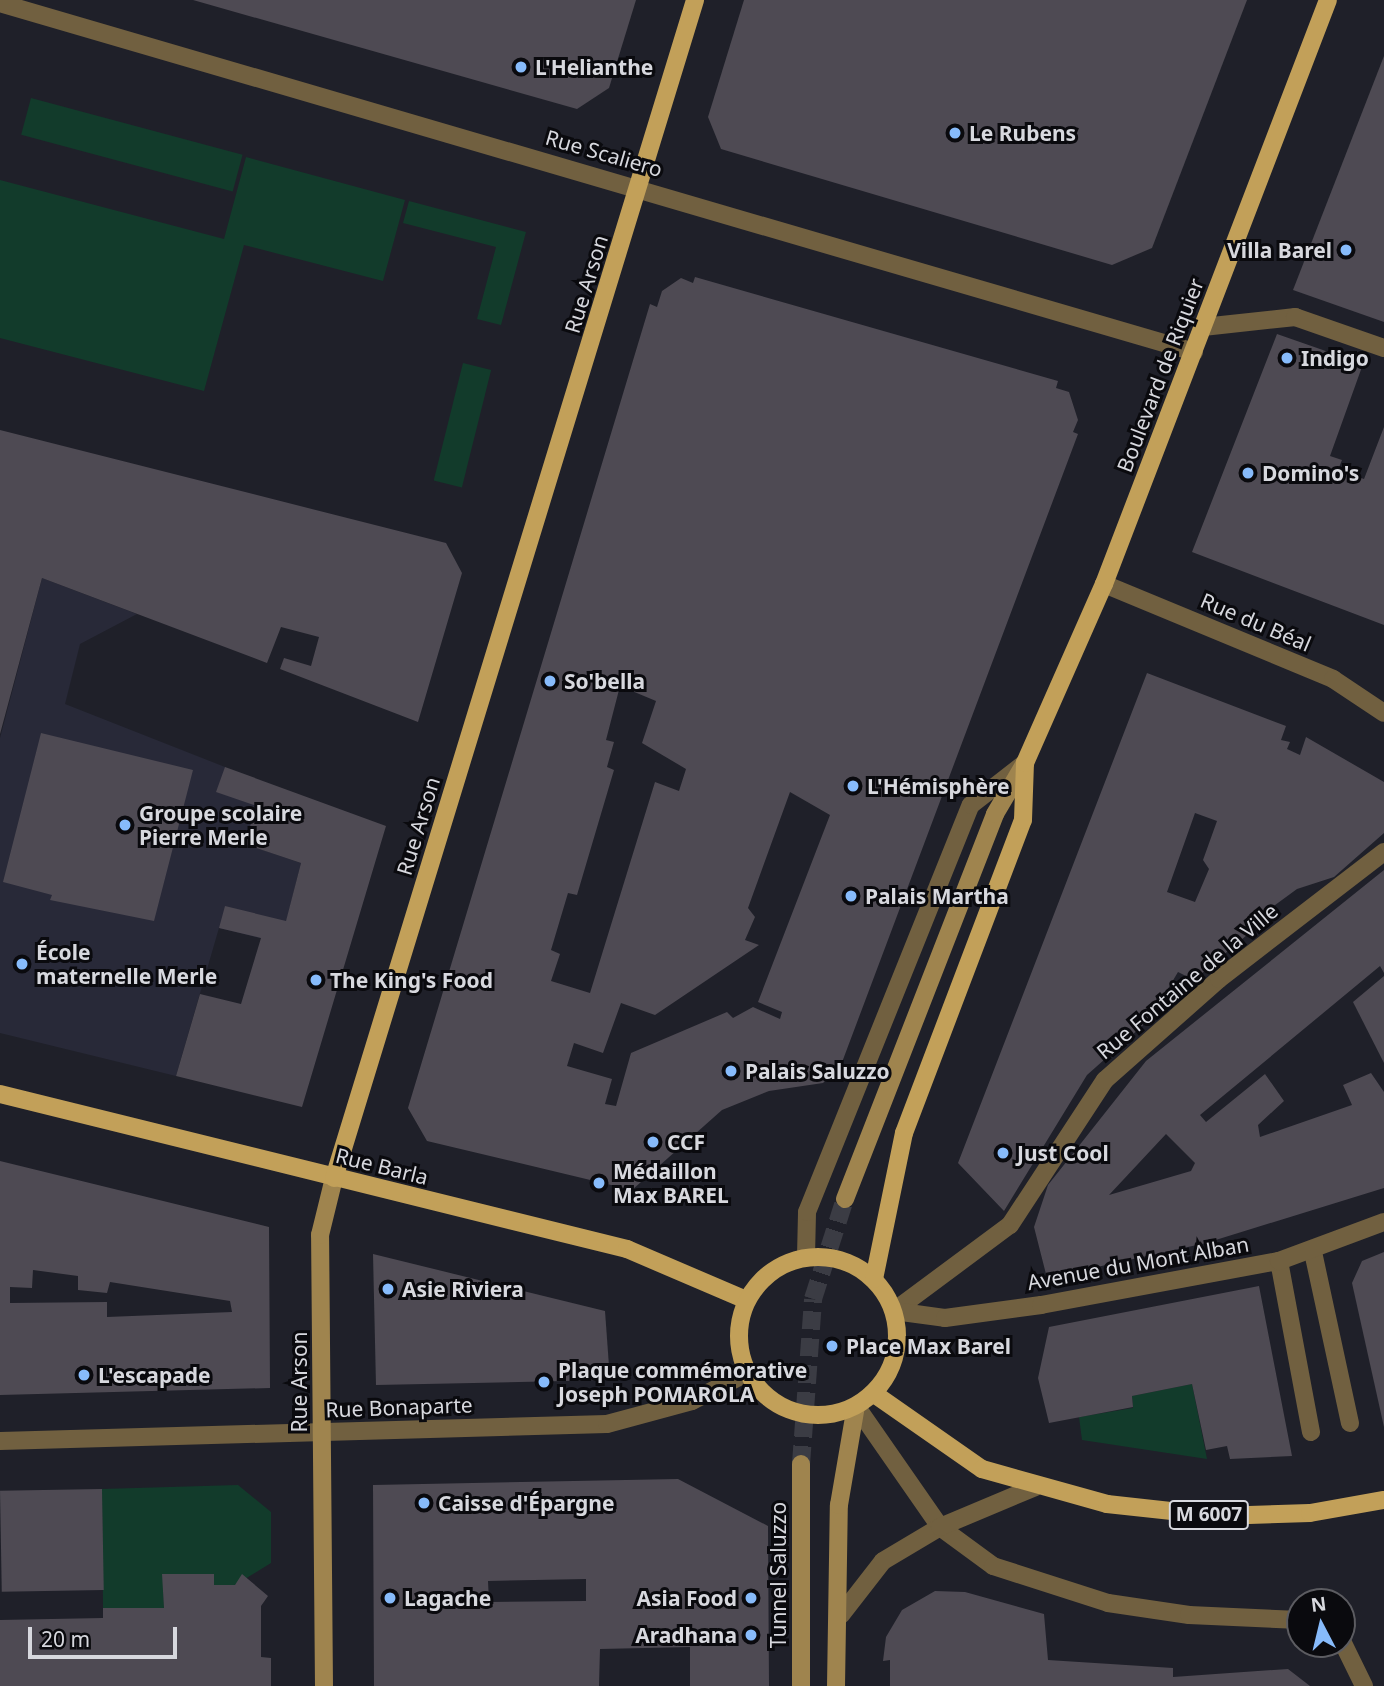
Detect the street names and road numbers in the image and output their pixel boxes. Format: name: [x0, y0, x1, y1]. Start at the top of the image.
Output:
street label: Rue Scaliero: [543, 124, 665, 182]
street label: Rue Arson: [559, 232, 613, 336]
street label: Boulevard de Riquier: [1111, 274, 1209, 476]
street label: Rue du Béal: [1197, 587, 1315, 657]
street label: Rue Arson: [391, 774, 445, 878]
street label: Rue Fontaine de la Ville: [1091, 898, 1283, 1064]
street label: Rue Barla: [333, 1142, 431, 1190]
street label: Avenue du Mont Alban: [1025, 1231, 1251, 1295]
street label: Rue Arson: [286, 1331, 312, 1433]
street label: Rue Bonaparte: [325, 1392, 473, 1422]
road number: M 6007: [1169, 1499, 1249, 1530]
street label: Tunnel Saluzzo: [765, 1502, 791, 1648]

